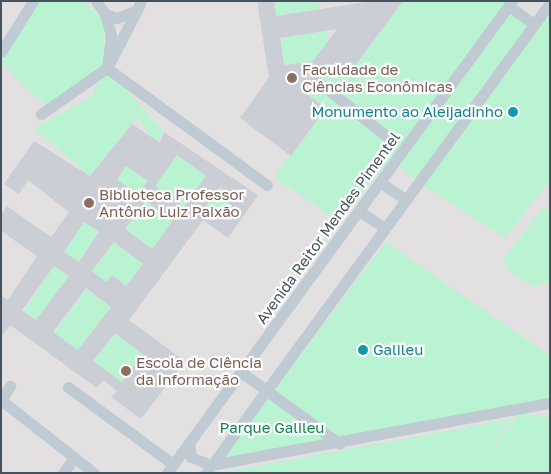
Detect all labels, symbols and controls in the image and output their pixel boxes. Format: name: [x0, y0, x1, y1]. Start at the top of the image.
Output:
place label: Faculdade de Ciências Econômicas: [302, 60, 453, 95]
marker: Faculdade de Ciências Econômicas: [286, 72, 298, 84]
place label: Monumento ao Aleijadinho: [311, 103, 503, 121]
marker: Monumento ao Aleijadinho: [507, 106, 519, 118]
street label: Avenida Reitor Mendes Pimentel: [252, 129, 404, 327]
place label: Biblioteca Professor Antônio Luiz Paixão: [99, 185, 244, 220]
marker: Biblioteca Professor Antônio Luiz Paixão: [83, 197, 95, 209]
place label: Galileu: [373, 341, 423, 359]
marker: Galileu: [357, 344, 369, 356]
place label: Escola de Ciência da Informação: [136, 353, 262, 388]
marker: Escola de Ciência da Informação: [120, 365, 132, 377]
park label: Parque Galileu: [220, 419, 324, 437]

